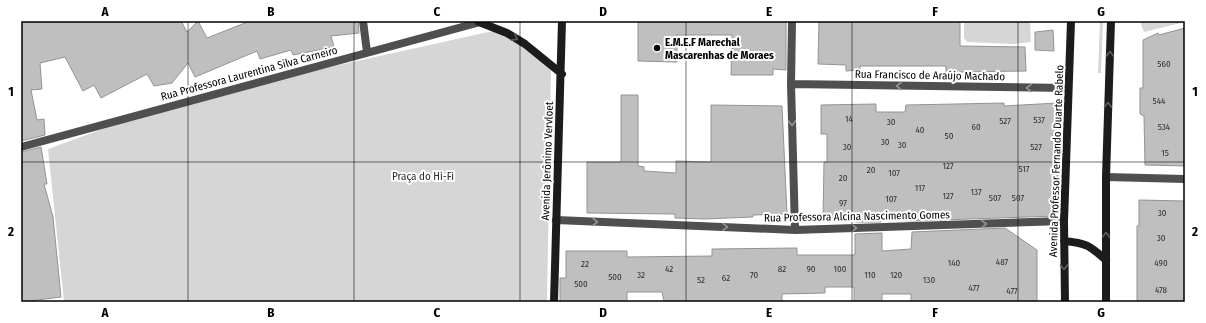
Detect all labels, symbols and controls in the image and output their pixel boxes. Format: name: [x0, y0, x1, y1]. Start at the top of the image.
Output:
text: A: [100, 4, 109, 19]
text: B: [267, 4, 275, 19]
text: C: [434, 4, 441, 19]
text: D: [599, 4, 607, 19]
text: E: [766, 4, 772, 19]
text: F: [932, 4, 938, 19]
text: G: [1097, 4, 1105, 19]
one-way arrow: [511, 33, 518, 40]
place label: E.M.E.F Marechal Mascarenhas de Moraes: [665, 36, 774, 62]
marker: E.M.E.F Marechal Mascarenhas de Moraes: [652, 43, 662, 53]
street label: Rua Professora Laurentina Silva Carneiro: [159, 44, 339, 103]
one-way arrow: [1105, 51, 1114, 57]
house number: 560: [1157, 59, 1171, 69]
street label: Avenida Professor Fernando Duarte Rabelo: [1047, 64, 1066, 257]
street label: Rua Francisco de Araújo Machado: [855, 68, 1005, 83]
one-way arrow: [896, 82, 902, 90]
text: 1: [8, 84, 14, 99]
one-way arrow: [1026, 84, 1032, 92]
text: 1: [1192, 84, 1198, 99]
house number: 544: [1153, 96, 1166, 106]
street label: Avenida Jerônimo Vervloet: [539, 101, 556, 221]
one-way arrow: [1104, 102, 1112, 108]
house number: 14: [845, 114, 854, 124]
house number: 537: [1033, 115, 1045, 125]
house number: 527: [999, 116, 1011, 126]
house number: 30: [887, 117, 896, 127]
one-way arrow: [788, 120, 796, 126]
house number: 60: [971, 122, 981, 132]
house number: 534: [1158, 122, 1171, 132]
house number: 40: [915, 125, 925, 135]
house number: 50: [945, 131, 954, 141]
house number: 30: [881, 137, 890, 147]
house number: 30: [898, 140, 907, 150]
house number: 30: [843, 142, 852, 152]
house number: 527: [1030, 142, 1042, 152]
house number: 15: [1161, 148, 1169, 158]
house number: 127: [942, 161, 954, 171]
house number: 517: [1019, 164, 1030, 174]
house number: 20: [867, 165, 876, 175]
house number: 107: [888, 168, 900, 178]
park label: Praça do Hi-Fi: [392, 170, 454, 183]
house number: 20: [839, 173, 848, 183]
house number: 117: [915, 183, 926, 193]
house number: 137: [970, 187, 982, 197]
house number: 127: [942, 191, 954, 201]
house number: 507: [989, 193, 1002, 203]
house number: 507: [1012, 193, 1025, 203]
house number: 107: [885, 194, 897, 204]
house number: 97: [839, 198, 847, 208]
street label: Rua Professora Alcina Nascimento Gomes: [764, 208, 950, 225]
house number: 30: [1158, 208, 1167, 218]
one-way arrow: [592, 217, 598, 226]
one-way arrow: [981, 220, 987, 228]
one-way arrow: [722, 223, 728, 231]
text: 2: [7, 224, 14, 239]
one-way arrow: [851, 224, 857, 232]
text: 2: [1191, 224, 1198, 239]
one-way arrow: [1102, 232, 1110, 238]
house number: 30: [1157, 233, 1166, 243]
house number: 487: [996, 257, 1009, 267]
house number: 140: [948, 258, 961, 268]
house number: 490: [1154, 258, 1168, 268]
house number: 22: [581, 259, 589, 269]
house number: 42: [665, 264, 673, 274]
house number: 82: [778, 264, 786, 274]
house number: 90: [806, 264, 816, 274]
house number: 100: [834, 264, 847, 274]
one-way arrow: [1060, 264, 1068, 270]
house number: 32: [637, 270, 645, 280]
house number: 70: [750, 270, 758, 280]
house number: 110: [864, 270, 876, 280]
house number: 120: [890, 270, 902, 280]
house number: 500: [608, 272, 622, 282]
house number: 62: [722, 273, 730, 283]
house number: 52: [697, 275, 705, 285]
house number: 130: [923, 275, 935, 285]
house number: 500: [574, 279, 588, 289]
house number: 477: [968, 283, 980, 293]
house number: 478: [1155, 285, 1168, 295]
house number: 477: [1006, 286, 1018, 296]
text: A: [100, 305, 109, 320]
text: B: [267, 305, 275, 320]
text: C: [434, 305, 441, 320]
text: D: [599, 305, 607, 320]
text: E: [766, 305, 772, 320]
text: F: [932, 305, 938, 320]
text: G: [1097, 305, 1105, 320]

